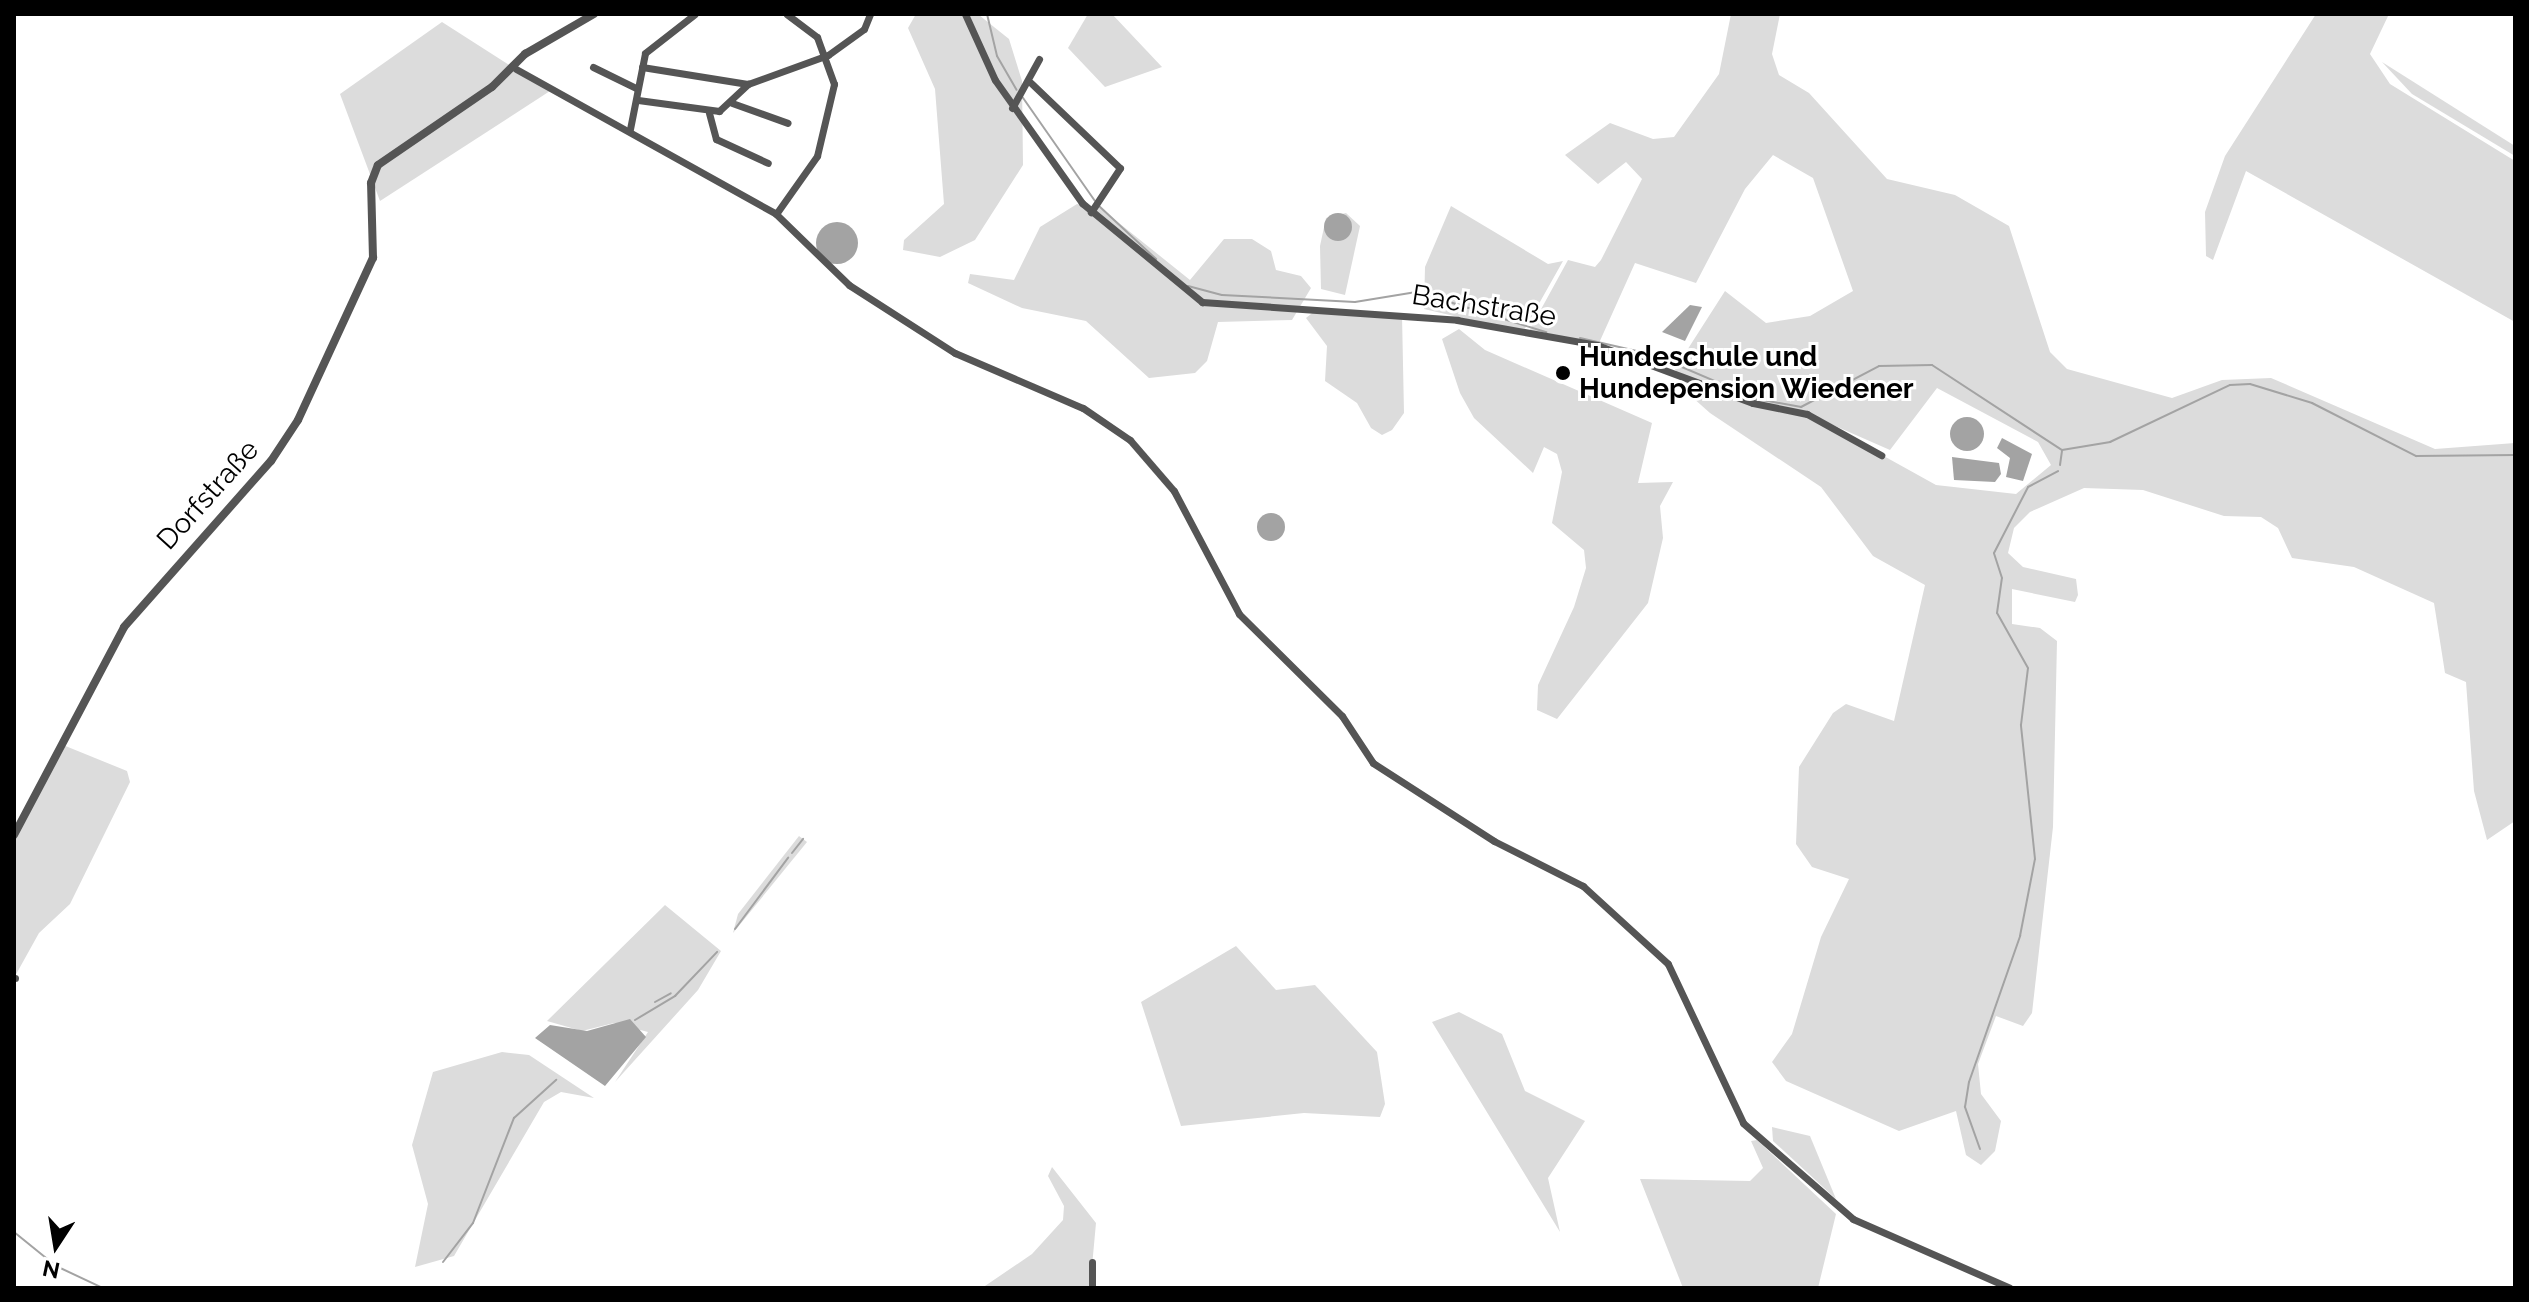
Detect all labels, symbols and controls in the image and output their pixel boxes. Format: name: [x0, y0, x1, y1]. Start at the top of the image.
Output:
street label: Bachstraße: [1410, 278, 1558, 334]
place label: Hundeschule und Hundepension Wiedener: [1579, 340, 1915, 406]
marker: Hundeschule und Hundepension Wiedener: [1554, 364, 1572, 382]
street label: Dorfstraße: [150, 433, 266, 557]
north arrow: [16, 1206, 96, 1286]
text: N: [40, 1255, 62, 1284]

